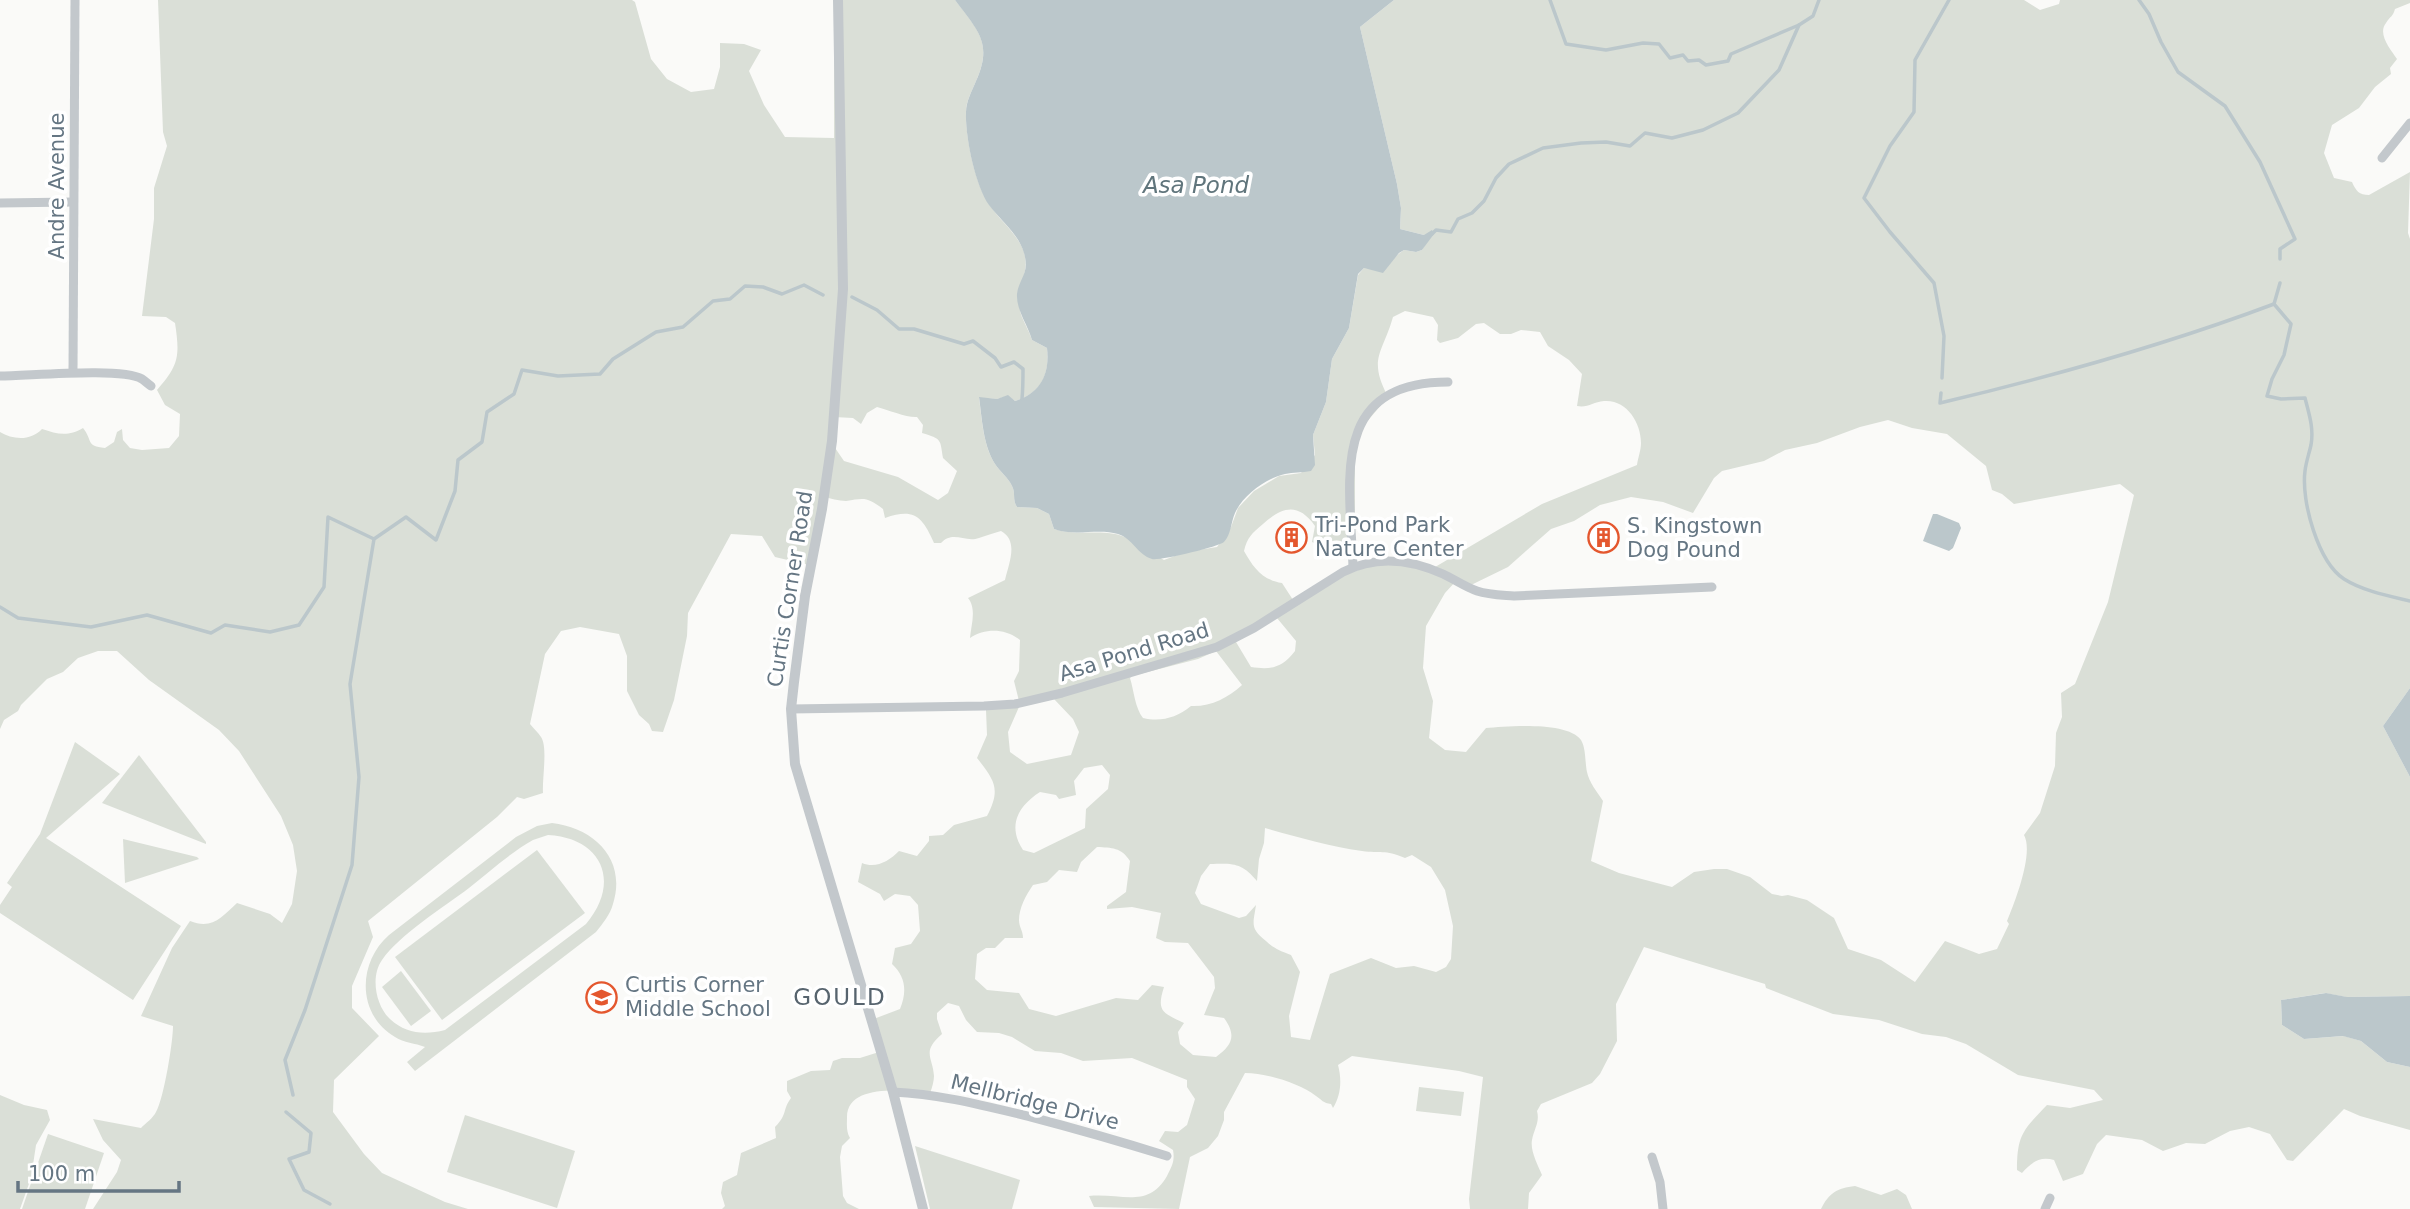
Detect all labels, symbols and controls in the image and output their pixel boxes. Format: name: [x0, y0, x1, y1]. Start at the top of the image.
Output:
street label: Andre Avenue: [45, 113, 69, 259]
water label: Asa Pond: [1141, 172, 1250, 198]
street label: Curtis Corner Road: [763, 489, 817, 689]
place label: Tri-Pond Park Nature Center: [1314, 513, 1464, 561]
place label: S. Kingstown Dog Pound: [1627, 514, 1762, 562]
building icon: Tri-Pond Park Nature Center: [1275, 520, 1309, 554]
building icon: S. Kingstown Dog Pound: [1587, 521, 1621, 555]
street label: Asa Pond Road: [1056, 618, 1212, 686]
place label: Curtis Corner Middle School: [625, 973, 771, 1021]
school or university icon: Curtis Corner Middle School: [585, 980, 619, 1014]
district label: GOULD: [793, 984, 887, 1010]
street label: Mellbridge Drive: [948, 1069, 1122, 1135]
scale bar: [18, 1150, 178, 1194]
text: 100 m: [28, 1162, 95, 1186]

